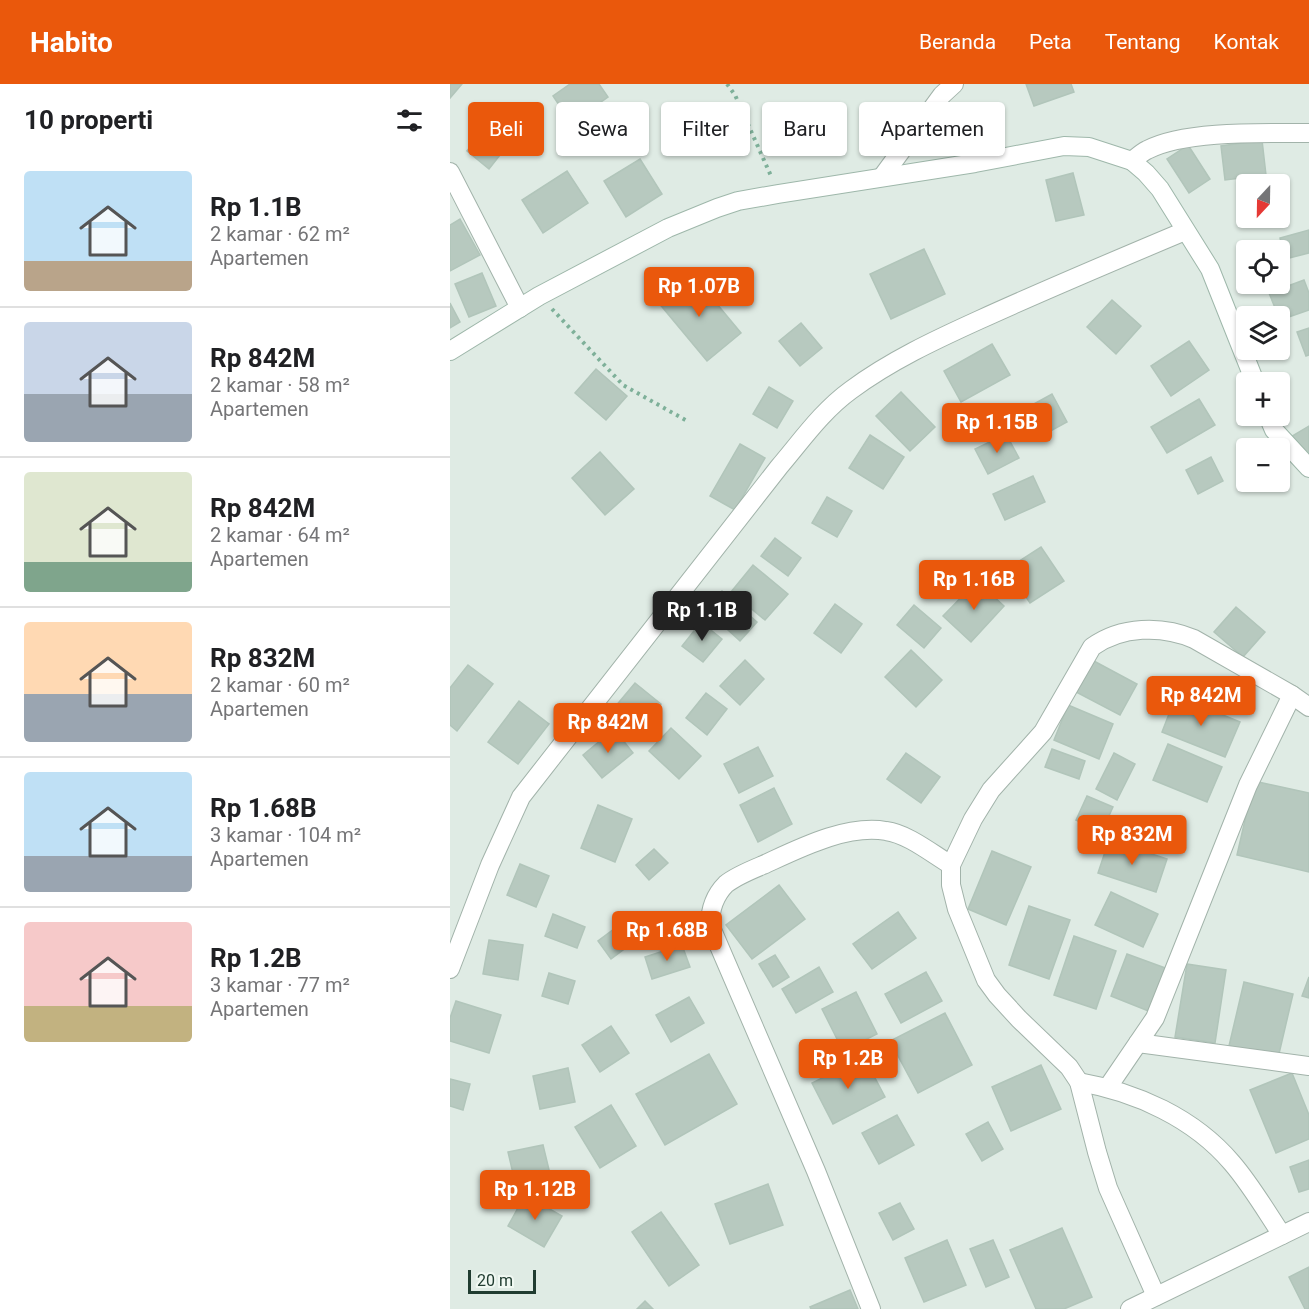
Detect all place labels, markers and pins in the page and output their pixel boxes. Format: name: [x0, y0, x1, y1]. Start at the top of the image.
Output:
pin: Rp 1.07B: [637, 267, 761, 318]
pin: Rp 1.15B: [935, 403, 1059, 454]
pin: Rp 1.16B: [912, 560, 1036, 611]
pin: Rp 1.1B: [647, 591, 757, 642]
pin: Rp 842M: [1146, 676, 1256, 727]
pin: Rp 842M: [553, 703, 663, 754]
pin: Rp 832M: [1077, 815, 1187, 866]
pin: Rp 1.68B: [605, 911, 729, 962]
pin: Rp 1.2B: [793, 1039, 903, 1090]
pin: Rp 1.12B: [473, 1170, 597, 1221]

